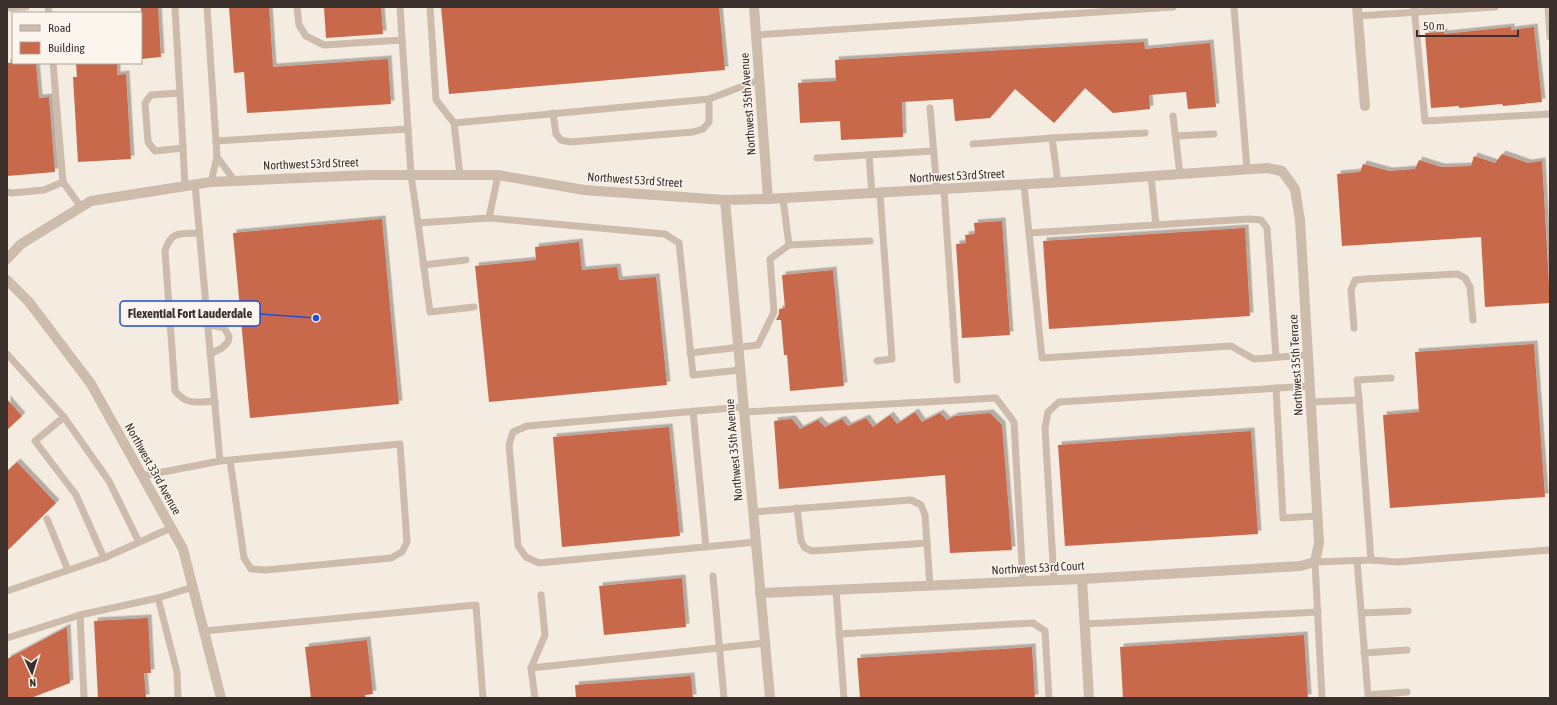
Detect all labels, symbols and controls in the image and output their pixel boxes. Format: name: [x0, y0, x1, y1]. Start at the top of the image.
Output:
legend: [12, 12, 142, 64]
scale bar: [1417, 12, 1518, 38]
text: 50 m: [1423, 19, 1445, 33]
text: Road: [48, 21, 71, 35]
text: Building: [48, 41, 86, 55]
street label: Northwest 35th Avenue: [737, 52, 759, 156]
street label: Northwest 53rd Street: [263, 155, 360, 173]
street label: Northwest 53rd Street: [909, 166, 1006, 185]
street label: Northwest 53rd Street: [587, 170, 684, 190]
callout: Flexential Fort Lauderdale: [120, 301, 260, 326]
text: Flexential Fort Lauderdale: [128, 306, 252, 321]
street label: Northwest 35th Terrace: [1286, 314, 1306, 416]
street label: Northwest 35th Avenue: [723, 398, 745, 502]
street label: Northwest 33rd Avenue: [122, 421, 184, 517]
street label: Northwest 53rd Court: [991, 559, 1085, 577]
north arrow: [12, 653, 52, 693]
text: N: [29, 677, 36, 689]

